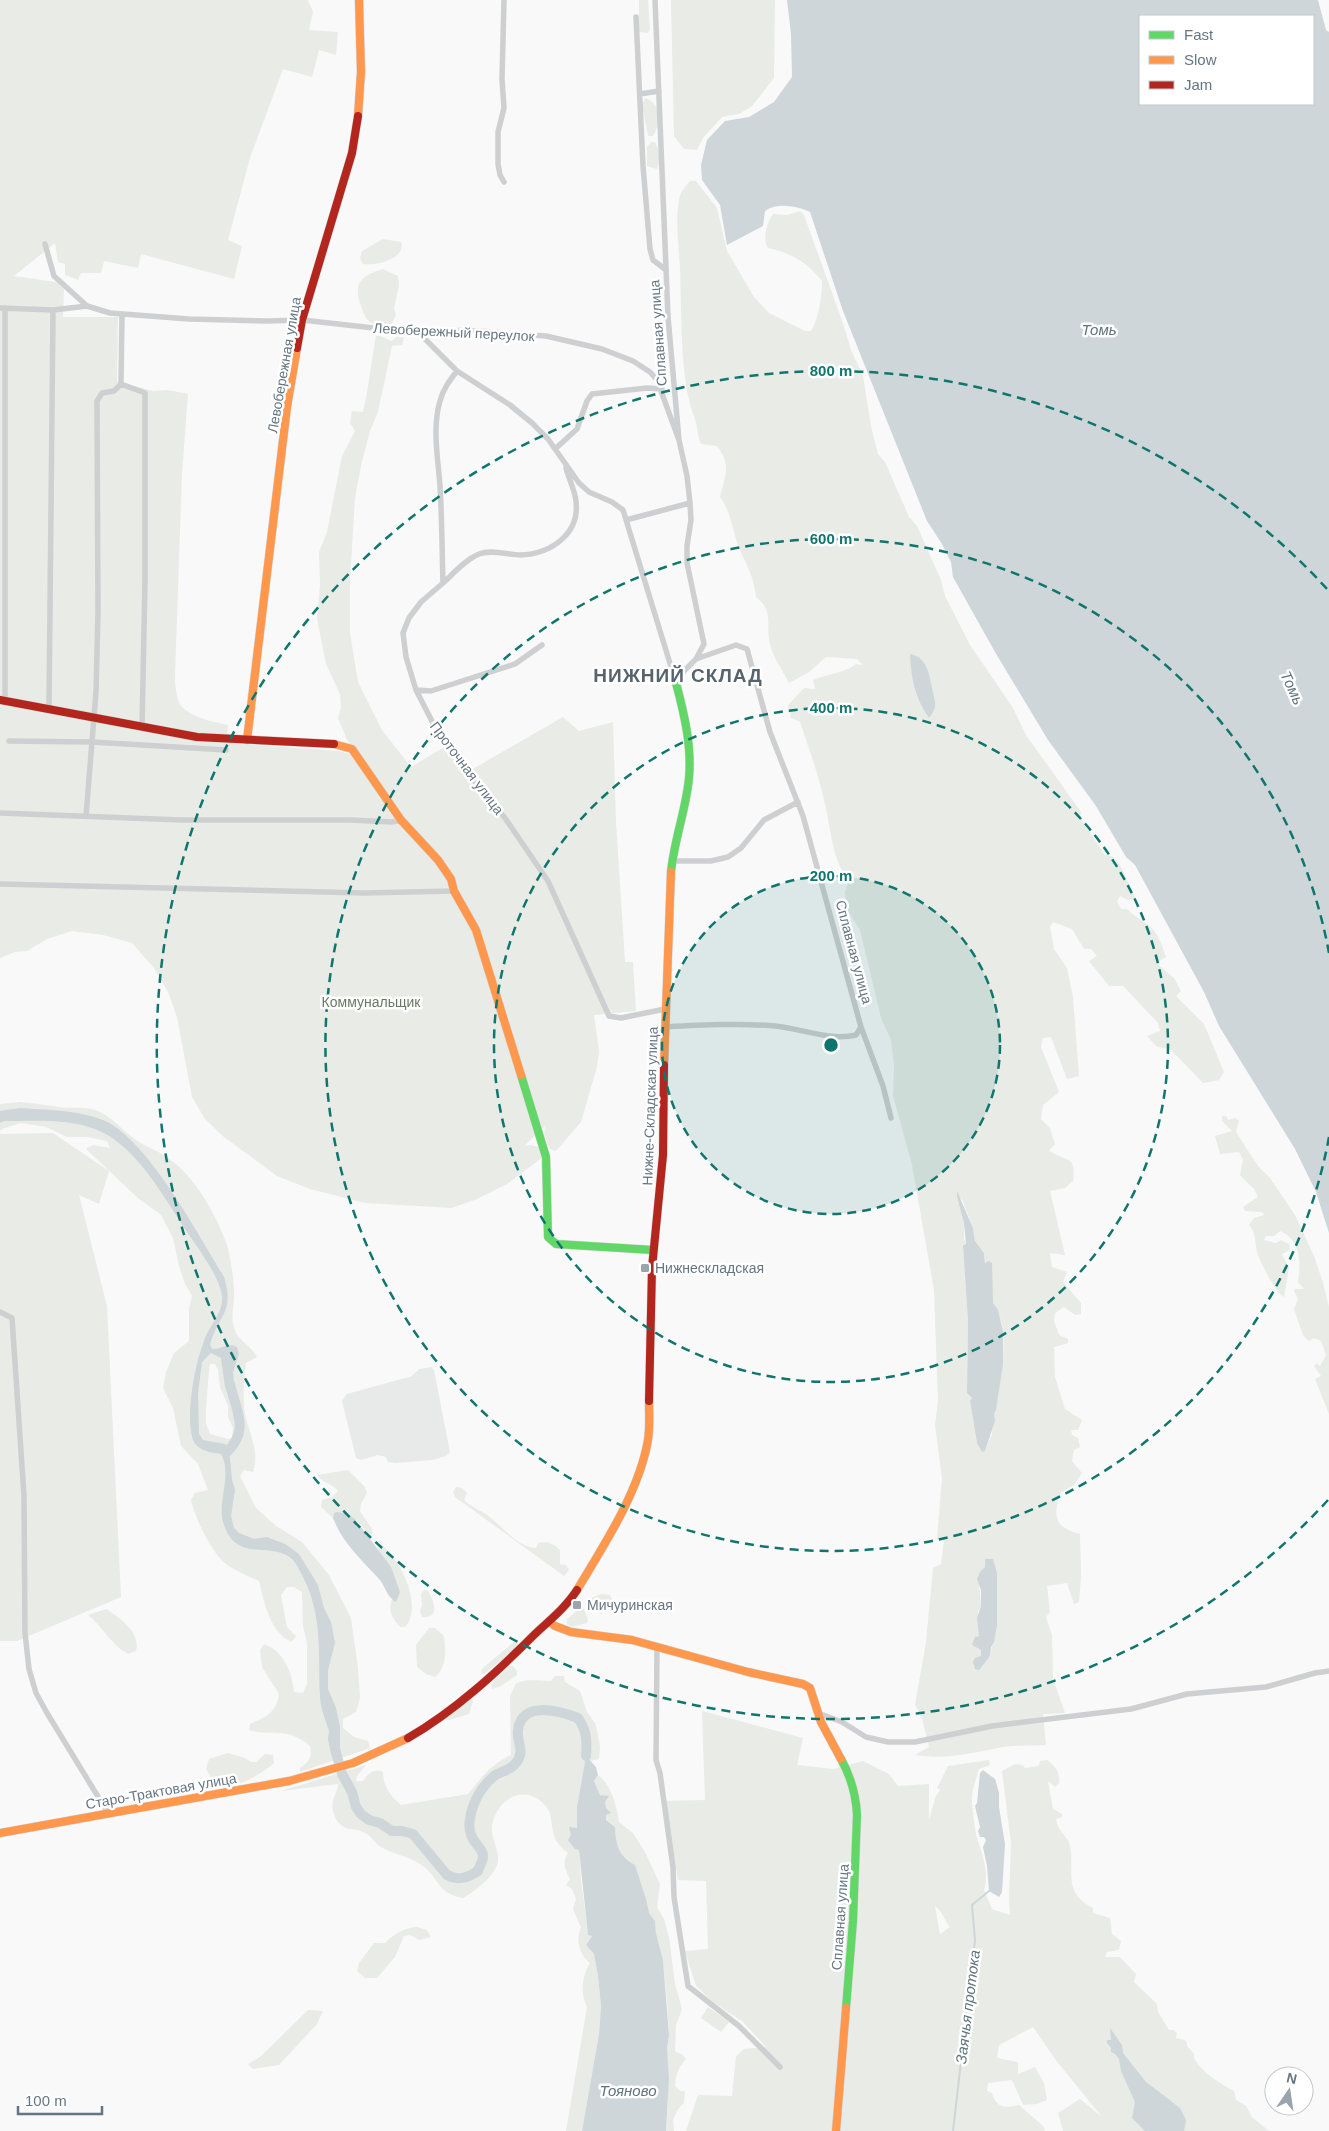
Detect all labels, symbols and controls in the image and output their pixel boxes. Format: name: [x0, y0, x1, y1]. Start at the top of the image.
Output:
legend: [1139, 15, 1314, 105]
text: Fast: [1184, 26, 1214, 43]
text: Slow: [1184, 51, 1217, 68]
text: Jam: [1184, 76, 1212, 93]
street label: Сплавная улица: [646, 279, 670, 387]
street label: Левобережная улица: [264, 295, 304, 434]
street label: Левобережный переулок: [373, 320, 536, 344]
water label: Томь: [1081, 321, 1117, 338]
text: 800 m: [810, 362, 852, 379]
text: 600 m: [810, 530, 852, 547]
district label: НИЖНИЙ СКЛАД: [593, 665, 763, 686]
water label: Томь: [1277, 668, 1308, 707]
text: 400 m: [810, 699, 852, 716]
street label: Проточная улица: [427, 719, 507, 818]
text: 200 m: [810, 867, 852, 884]
street label: Сплавная улица: [832, 898, 876, 1006]
park label: Коммунальщик: [322, 994, 421, 1010]
street label: Нижне-Складская улица: [639, 1026, 661, 1186]
centre of rings: [822, 1036, 840, 1054]
place label: Нижнескладская: [655, 1260, 764, 1276]
marker: Нижнескладская: [639, 1262, 651, 1274]
place label: Мичуринская: [587, 1597, 673, 1613]
marker: Мичуринская: [571, 1599, 583, 1611]
street label: Старо-Трактовая улица: [84, 1770, 238, 1812]
street label: Сплавная улица: [828, 1863, 852, 1971]
water label: Заячья протока: [952, 1949, 983, 2065]
north arrow: [1264, 2066, 1314, 2116]
text: N: [1285, 2069, 1299, 2087]
water label: Тояново: [599, 2082, 657, 2099]
scale bar: [18, 2084, 101, 2116]
text: 100 m: [25, 2092, 67, 2109]

